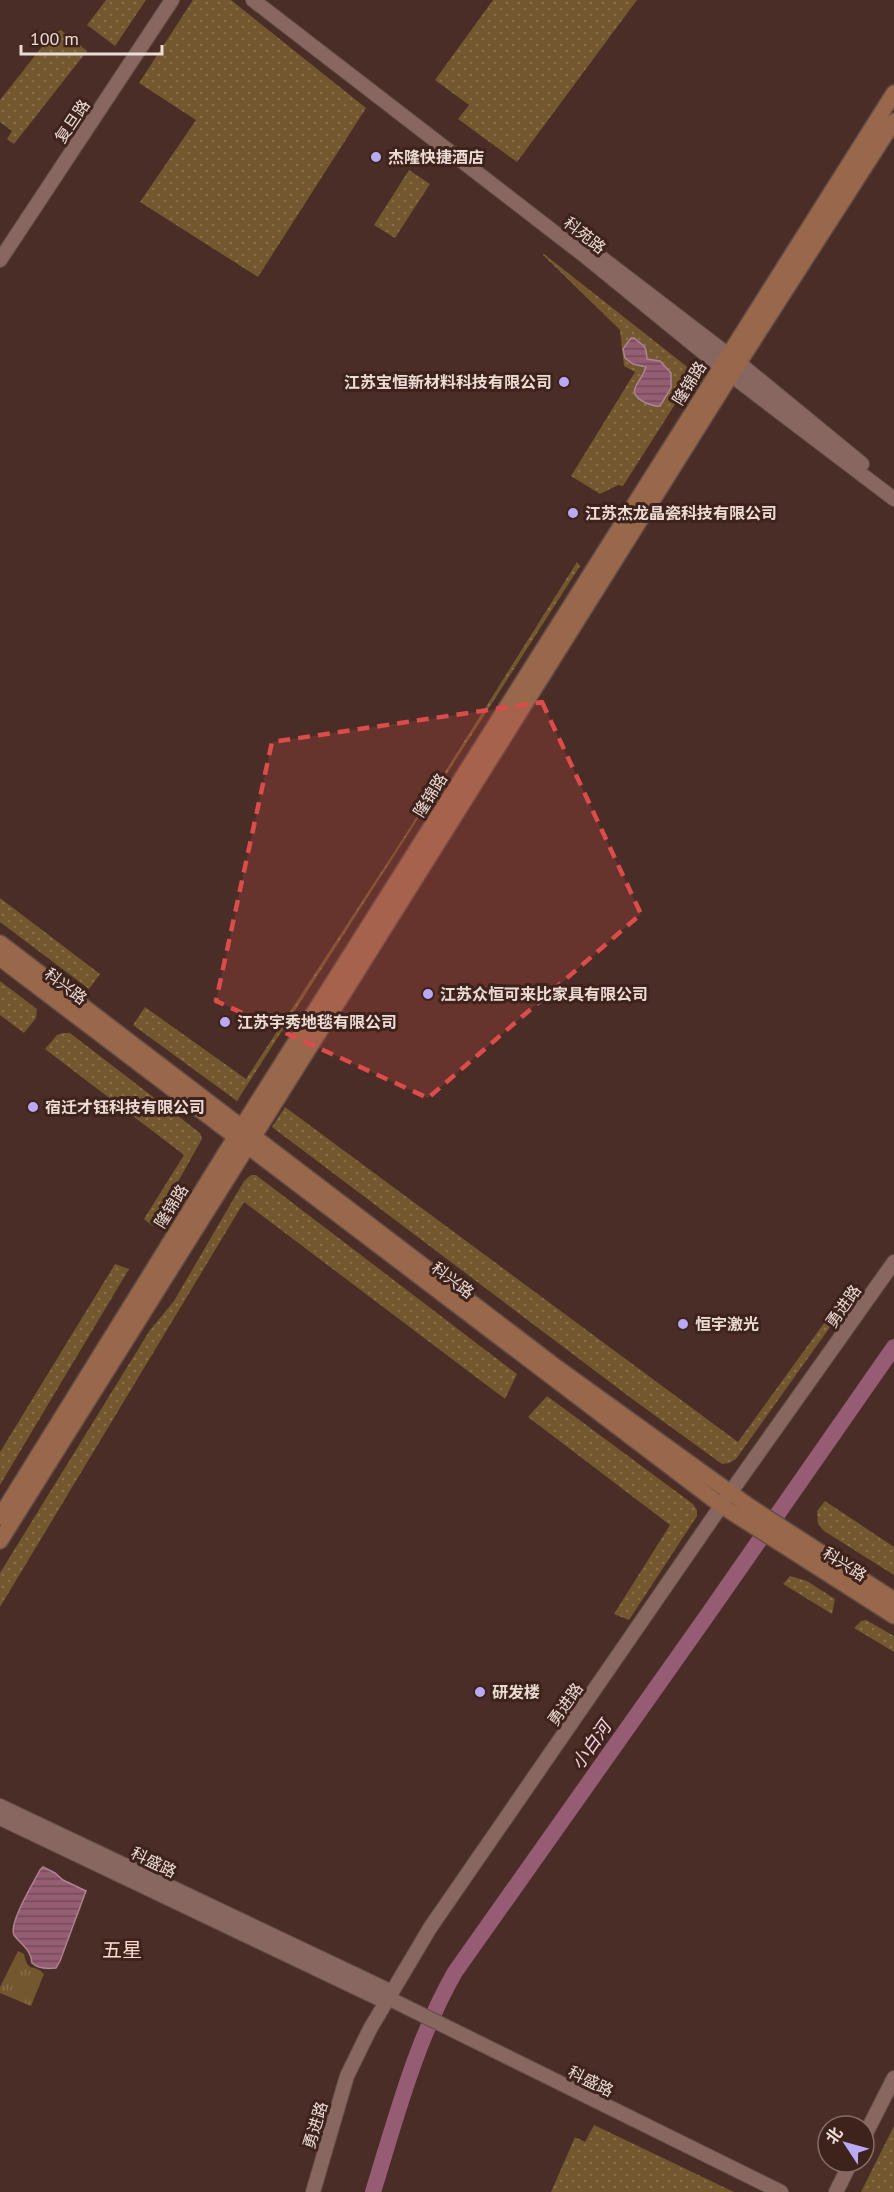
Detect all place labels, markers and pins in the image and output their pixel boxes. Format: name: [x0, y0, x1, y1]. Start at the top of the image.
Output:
place label: 杰隆快捷酒店: [388, 147, 484, 167]
marker: 杰隆快捷酒店: [369, 150, 383, 164]
place label: 江苏宝恒新材料科技有限公司: [344, 372, 552, 392]
marker: 江苏宝恒新材料科技有限公司: [557, 375, 571, 389]
place label: 江苏杰龙晶瓷科技有限公司: [585, 503, 777, 523]
marker: 江苏杰龙晶瓷科技有限公司: [566, 506, 580, 520]
place label: 江苏众恒可来比家具有限公司: [440, 984, 648, 1004]
marker: 江苏众恒可来比家具有限公司: [421, 987, 435, 1001]
place label: 江苏宇秀地毯有限公司: [237, 1012, 397, 1032]
marker: 江苏宇秀地毯有限公司: [218, 1015, 232, 1029]
place label: 宿迁才钰科技有限公司: [45, 1097, 205, 1117]
marker: 宿迁才钰科技有限公司: [26, 1100, 40, 1114]
place label: 恒宇激光: [695, 1314, 759, 1334]
marker: 恒宇激光: [676, 1317, 690, 1331]
place label: 研发楼: [492, 1682, 540, 1702]
marker: 研发楼: [473, 1685, 487, 1699]

